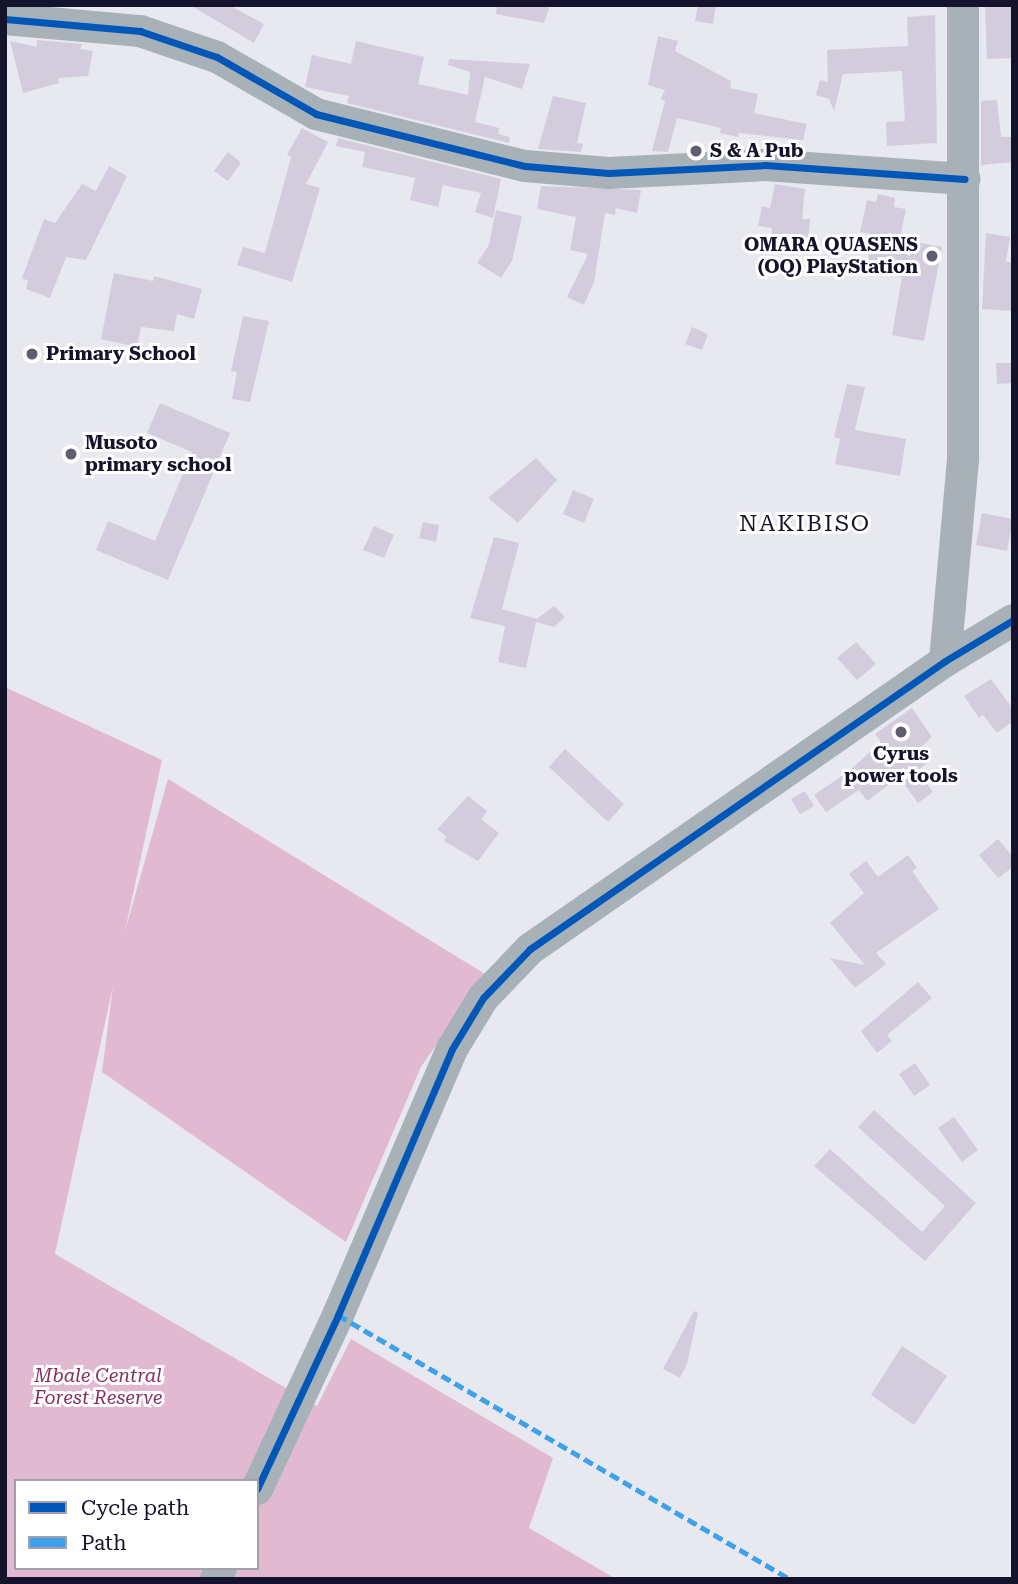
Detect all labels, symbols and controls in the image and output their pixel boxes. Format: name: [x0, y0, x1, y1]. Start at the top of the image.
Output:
place label: S & A Pub: [710, 140, 804, 162]
marker: S & A Pub: [688, 143, 704, 159]
place label: OMARA QUASENS (OQ) PlayStation: [744, 234, 918, 278]
marker: OMARA QUASENS (OQ) PlayStation: [924, 248, 940, 264]
place label: Primary School: [46, 343, 196, 365]
marker: Primary School: [24, 346, 40, 362]
place label: Musoto primary school: [85, 432, 231, 476]
marker: Musoto primary school: [63, 446, 79, 462]
district label: NAKIBISO: [740, 510, 870, 538]
marker: Cyrus power tools: [893, 724, 909, 740]
place label: Cyrus power tools: [844, 743, 958, 787]
park label: Mbale Central Forest Reserve: [34, 1365, 162, 1409]
legend: [14, 1479, 259, 1570]
text: Cycle path: [81, 1496, 189, 1520]
text: Path: [81, 1531, 127, 1555]

